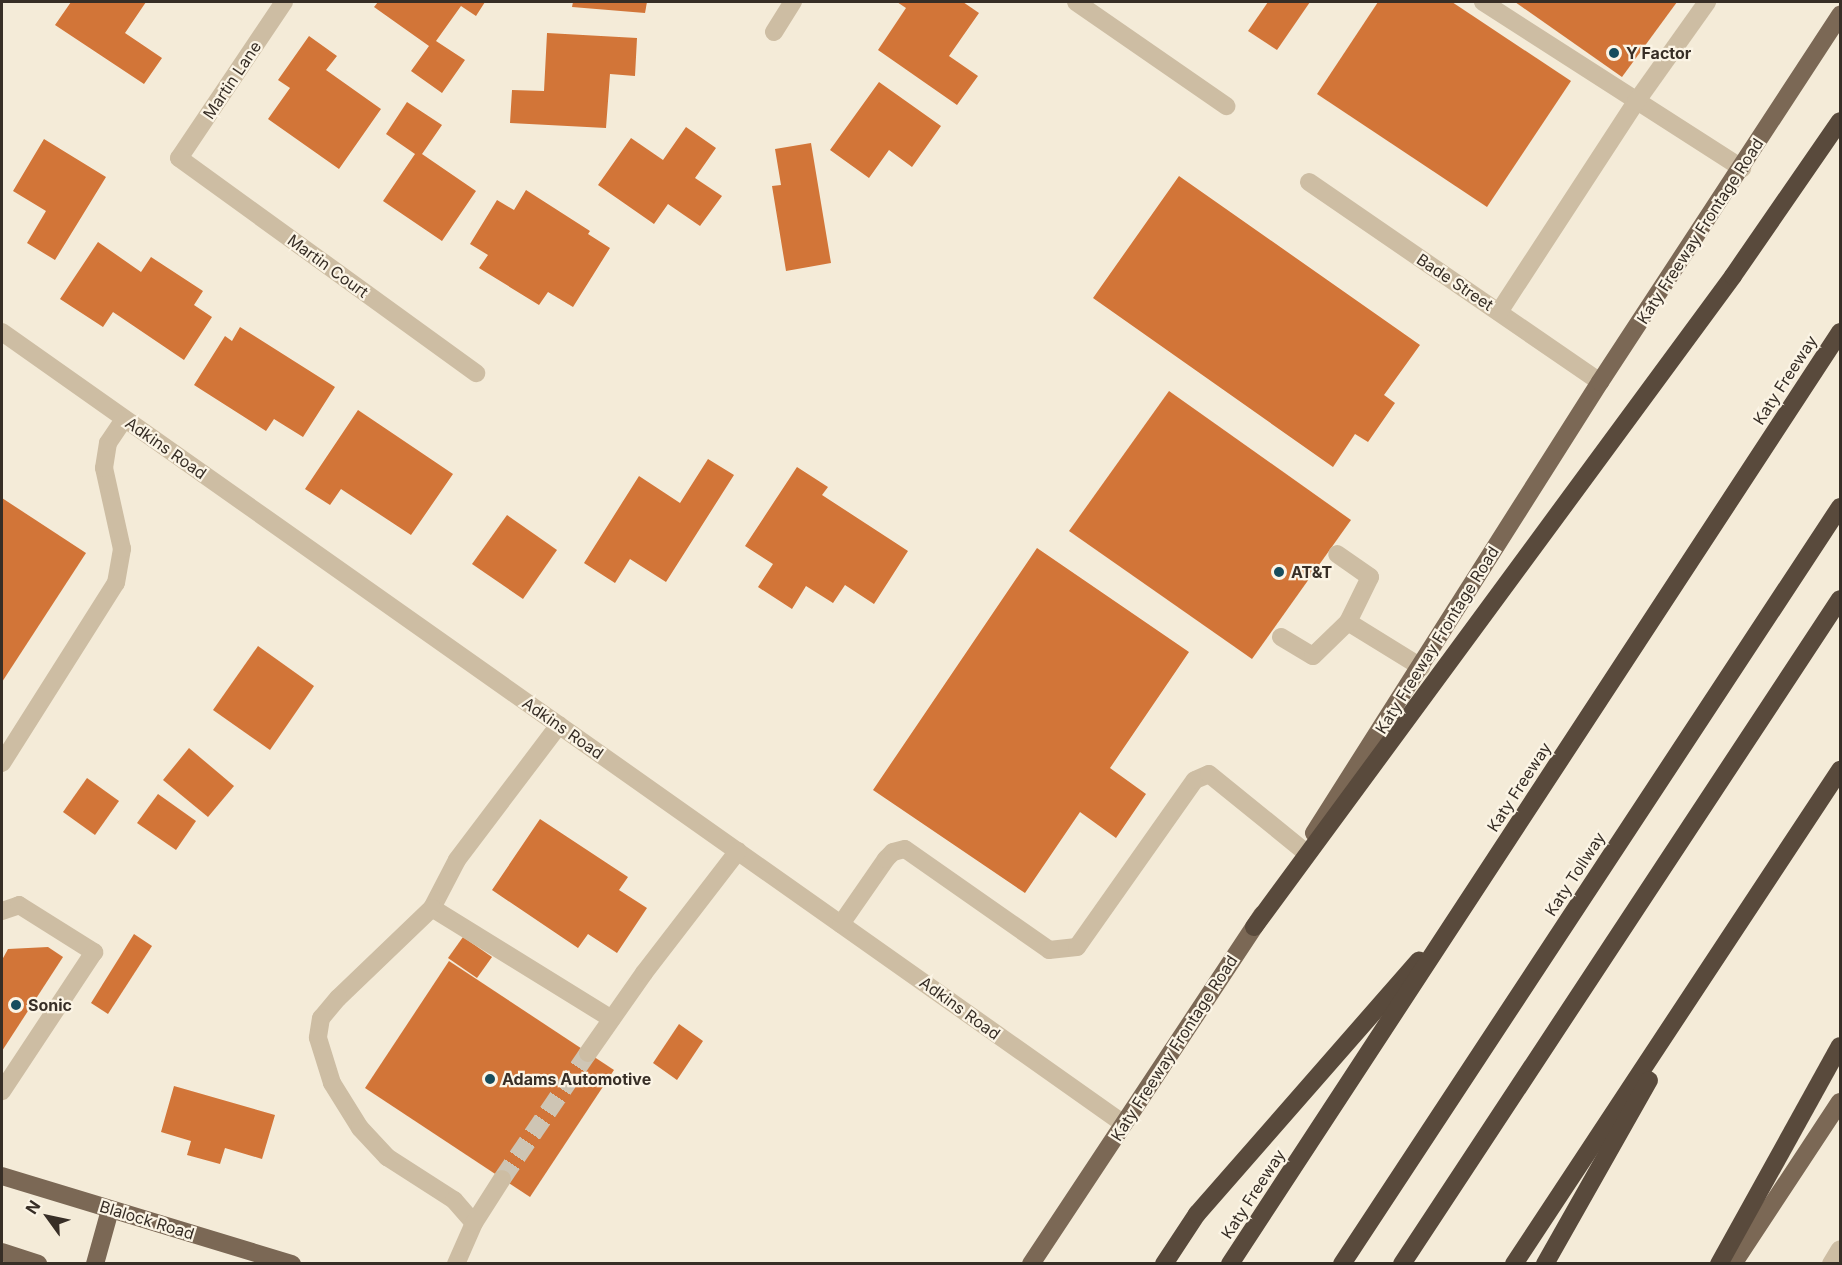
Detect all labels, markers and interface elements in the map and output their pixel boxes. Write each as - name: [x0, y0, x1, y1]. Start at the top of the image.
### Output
- street label: Martin Lane: [199, 37, 265, 123]
- place label: Y Factor: [1626, 43, 1691, 63]
- marker: Y Factor: [1607, 46, 1621, 60]
- street label: Katy Freeway Frontage Road: [1633, 135, 1767, 327]
- street label: Martin Court: [284, 230, 372, 302]
- street label: Bade Street: [1413, 249, 1497, 315]
- street label: Katy Freeway: [1749, 332, 1821, 428]
- street label: Adkins Road: [122, 413, 210, 483]
- street label: Katy Freeway Frontage Road: [1371, 543, 1503, 737]
- place label: AT&T: [1291, 562, 1332, 582]
- marker: AT&T: [1272, 565, 1286, 579]
- street label: Adkins Road: [519, 693, 607, 763]
- street label: Katy Freeway: [1483, 739, 1555, 835]
- street label: Katy Tollway: [1541, 829, 1609, 919]
- street label: Katy Freeway Frontage Road: [1107, 952, 1241, 1144]
- street label: Adkins Road: [916, 972, 1004, 1044]
- place label: Sonic: [28, 995, 72, 1015]
- marker: Sonic: [9, 998, 23, 1012]
- place label: Adams Automotive: [502, 1069, 651, 1089]
- marker: Adams Automotive: [483, 1072, 497, 1086]
- street label: Katy Freeway: [1217, 1146, 1289, 1242]
- north arrow: [18, 1187, 78, 1247]
- text: N: [21, 1197, 45, 1218]
- street label: Blalock Road: [97, 1197, 197, 1243]

